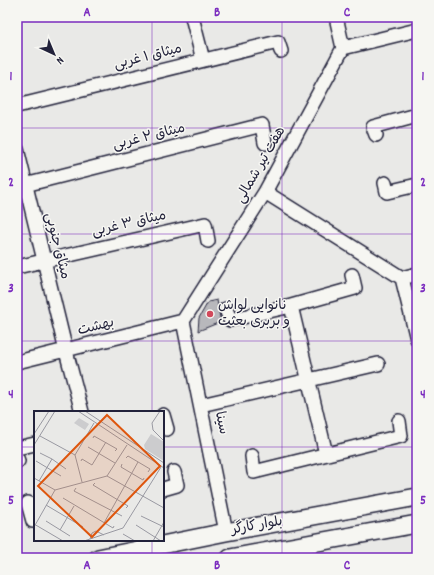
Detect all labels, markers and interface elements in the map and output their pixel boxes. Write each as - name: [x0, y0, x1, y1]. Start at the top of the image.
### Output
- text: A: [83, 4, 91, 23]
- text: B: [214, 4, 220, 23]
- text: C: [344, 4, 351, 23]
- north arrow: [34, 34, 74, 74]
- street label: میثاق ۱ غربی: [112, 39, 184, 75]
- text: N: [52, 52, 67, 68]
- text: 1: [10, 68, 13, 87]
- text: 1: [422, 68, 425, 87]
- street label: میثاق ۲ غربی: [111, 118, 187, 156]
- street label: هفت تیر شمالی: [231, 123, 291, 207]
- text: 2: [8, 174, 14, 193]
- text: 2: [420, 174, 426, 193]
- street label: میثاق ۳ غربی: [90, 206, 168, 242]
- street label: میثاق جنوبی: [39, 211, 75, 281]
- text: 3: [8, 280, 14, 299]
- text: 3: [420, 280, 426, 299]
- place label: نانوایی لواش و بربری بعثت: [218, 296, 290, 332]
- marker: نانوایی لواش و بربری بعثت: [205, 309, 215, 319]
- street label: بهشت: [76, 313, 116, 341]
- text: 4: [8, 386, 14, 405]
- text: 4: [420, 386, 426, 405]
- street label: سینا: [209, 410, 233, 436]
- inset map: [34, 411, 164, 541]
- text: 5: [8, 492, 14, 511]
- text: 5: [420, 492, 426, 511]
- street label: بلوار کارگر: [229, 512, 284, 541]
- text: A: [83, 557, 91, 575]
- text: B: [214, 557, 220, 575]
- text: C: [344, 557, 351, 575]

